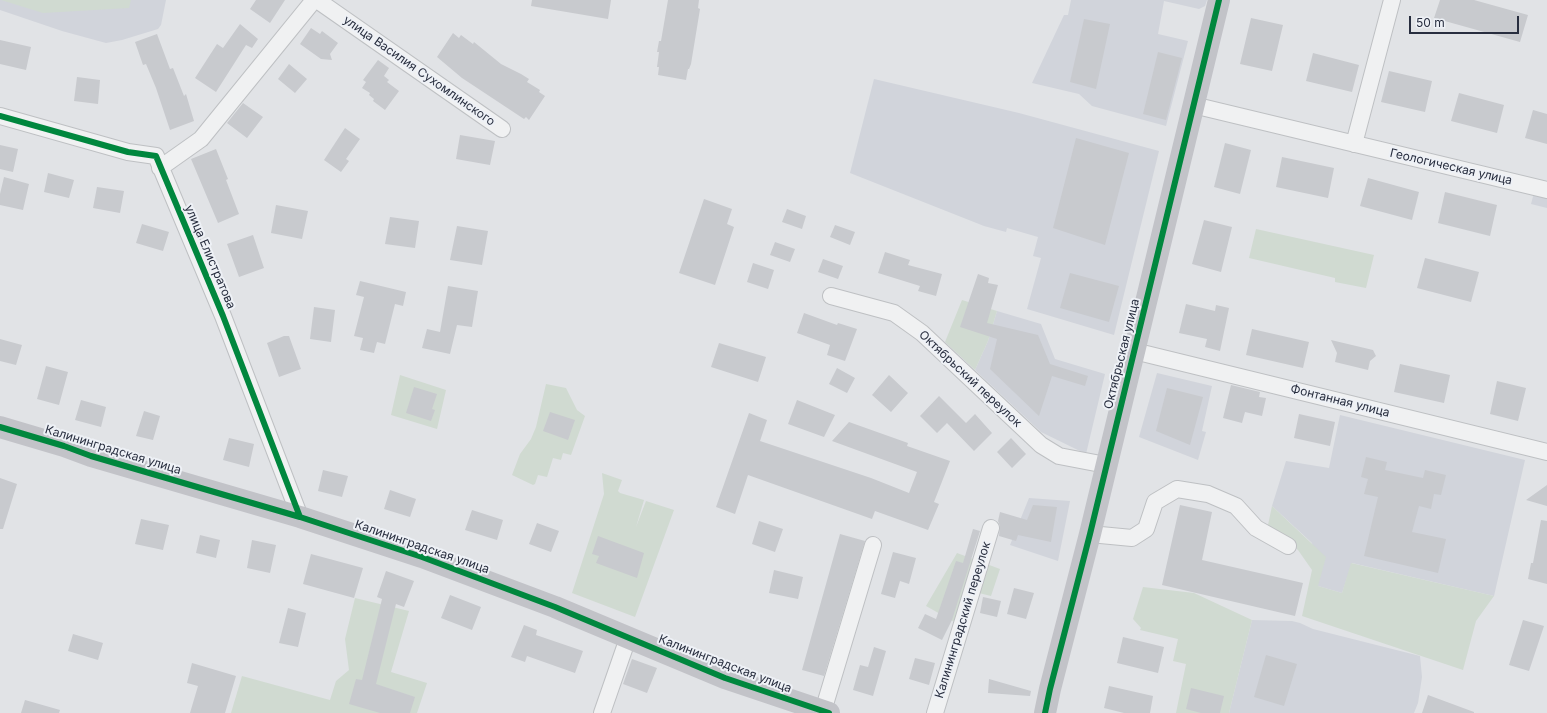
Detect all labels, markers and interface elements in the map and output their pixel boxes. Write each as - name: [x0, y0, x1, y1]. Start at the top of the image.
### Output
- scale bar: [1411, 8, 1521, 34]
- street label: улица Василия Сухомлинского: [340, 13, 498, 129]
- text: 50 m: [1416, 15, 1445, 30]
- street label: Геологическая улица: [1389, 146, 1513, 188]
- street label: улица Елистратова: [182, 203, 238, 311]
- street label: Октябрьская улица: [1101, 297, 1143, 411]
- street label: Октябрьский переулок: [916, 328, 1024, 430]
- street label: Фонтанная улица: [1289, 382, 1391, 420]
- street label: Калининградская улица: [43, 422, 183, 478]
- street label: Калининградская улица: [353, 517, 491, 577]
- street label: Калининградский переулок: [932, 540, 994, 700]
- street label: Калининградская улица: [656, 632, 794, 696]

